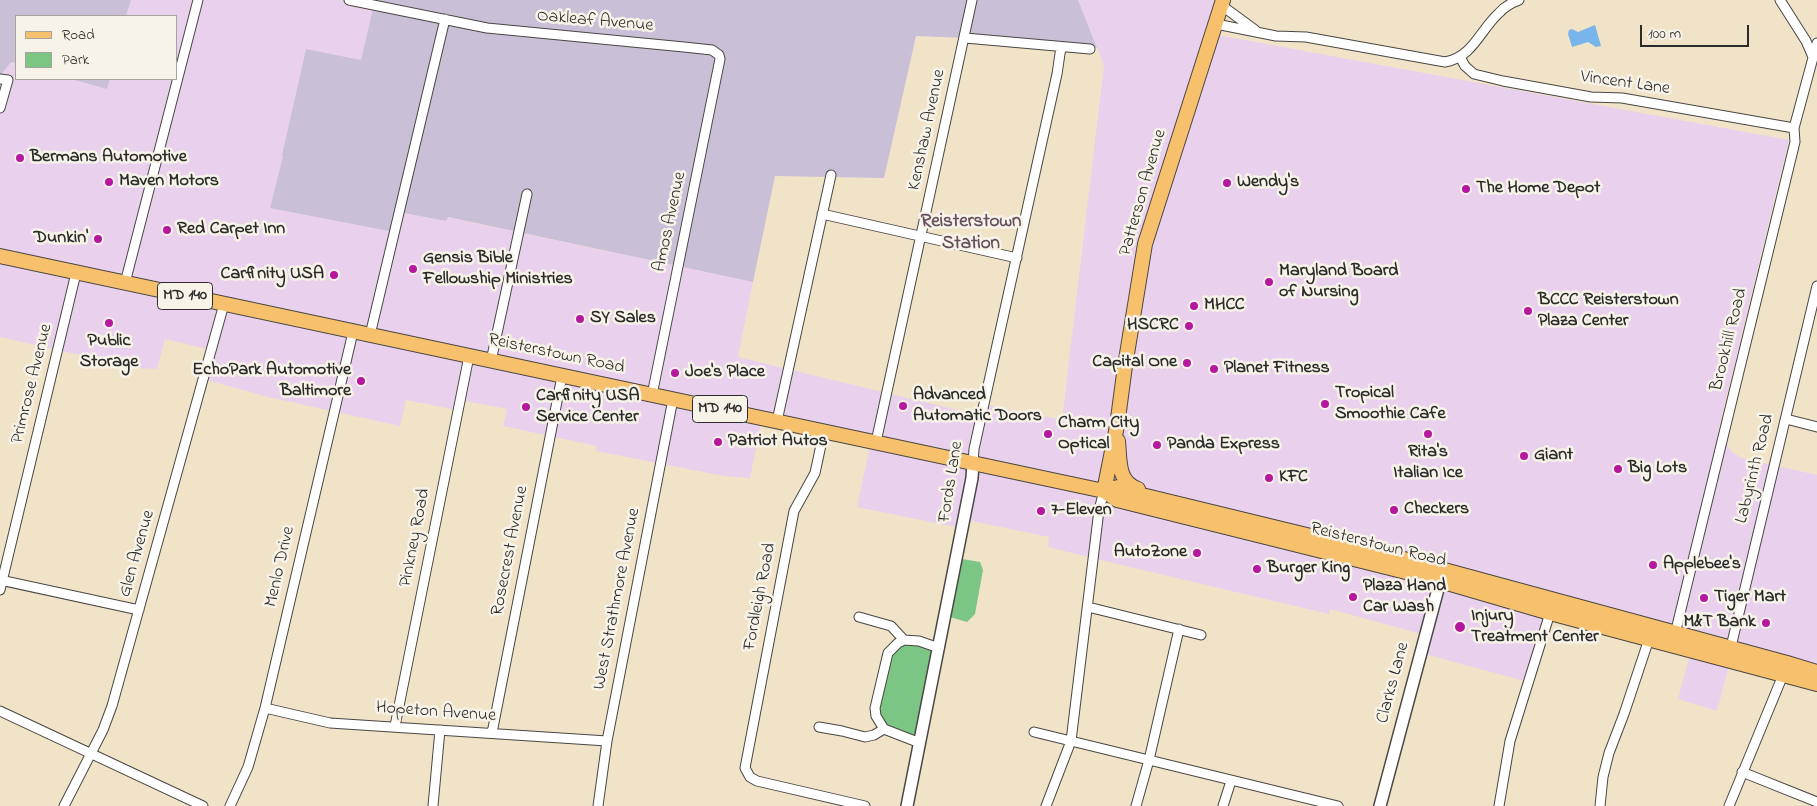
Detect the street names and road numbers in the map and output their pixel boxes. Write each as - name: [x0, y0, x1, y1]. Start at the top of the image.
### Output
- street label: Oakleaf Avenue: [536, 6, 654, 38]
- street label: Kenshaw Avenue: [905, 67, 951, 193]
- street label: Vincent Lane: [1579, 67, 1671, 101]
- street label: Patterson Avenue: [1116, 127, 1172, 259]
- street label: Amos Avenue: [650, 170, 692, 274]
- road number: MD 140: [158, 282, 212, 310]
- street label: Brookhill Road: [1707, 286, 1753, 394]
- street label: Primrose Avenue: [8, 322, 58, 446]
- street label: Reisterstown Road: [486, 330, 626, 380]
- road number: MD 140: [692, 396, 748, 422]
- street label: Labyrinth Road: [1732, 412, 1780, 526]
- street label: Fords Lane: [935, 440, 969, 524]
- street label: Rosecrest Avenue: [488, 484, 534, 618]
- street label: Pinkney Road: [396, 487, 436, 589]
- street label: West Strathmore Avenue: [590, 506, 646, 692]
- street label: Glen Avenue: [115, 508, 161, 600]
- street label: Reisterstown Road: [1308, 519, 1448, 573]
- street label: Menlo Drive: [261, 524, 301, 610]
- street label: Fordleigh Road: [740, 541, 782, 653]
- street label: Clarks Lane: [1373, 640, 1415, 726]
- street label: Hopeton Avenue: [375, 698, 497, 728]

